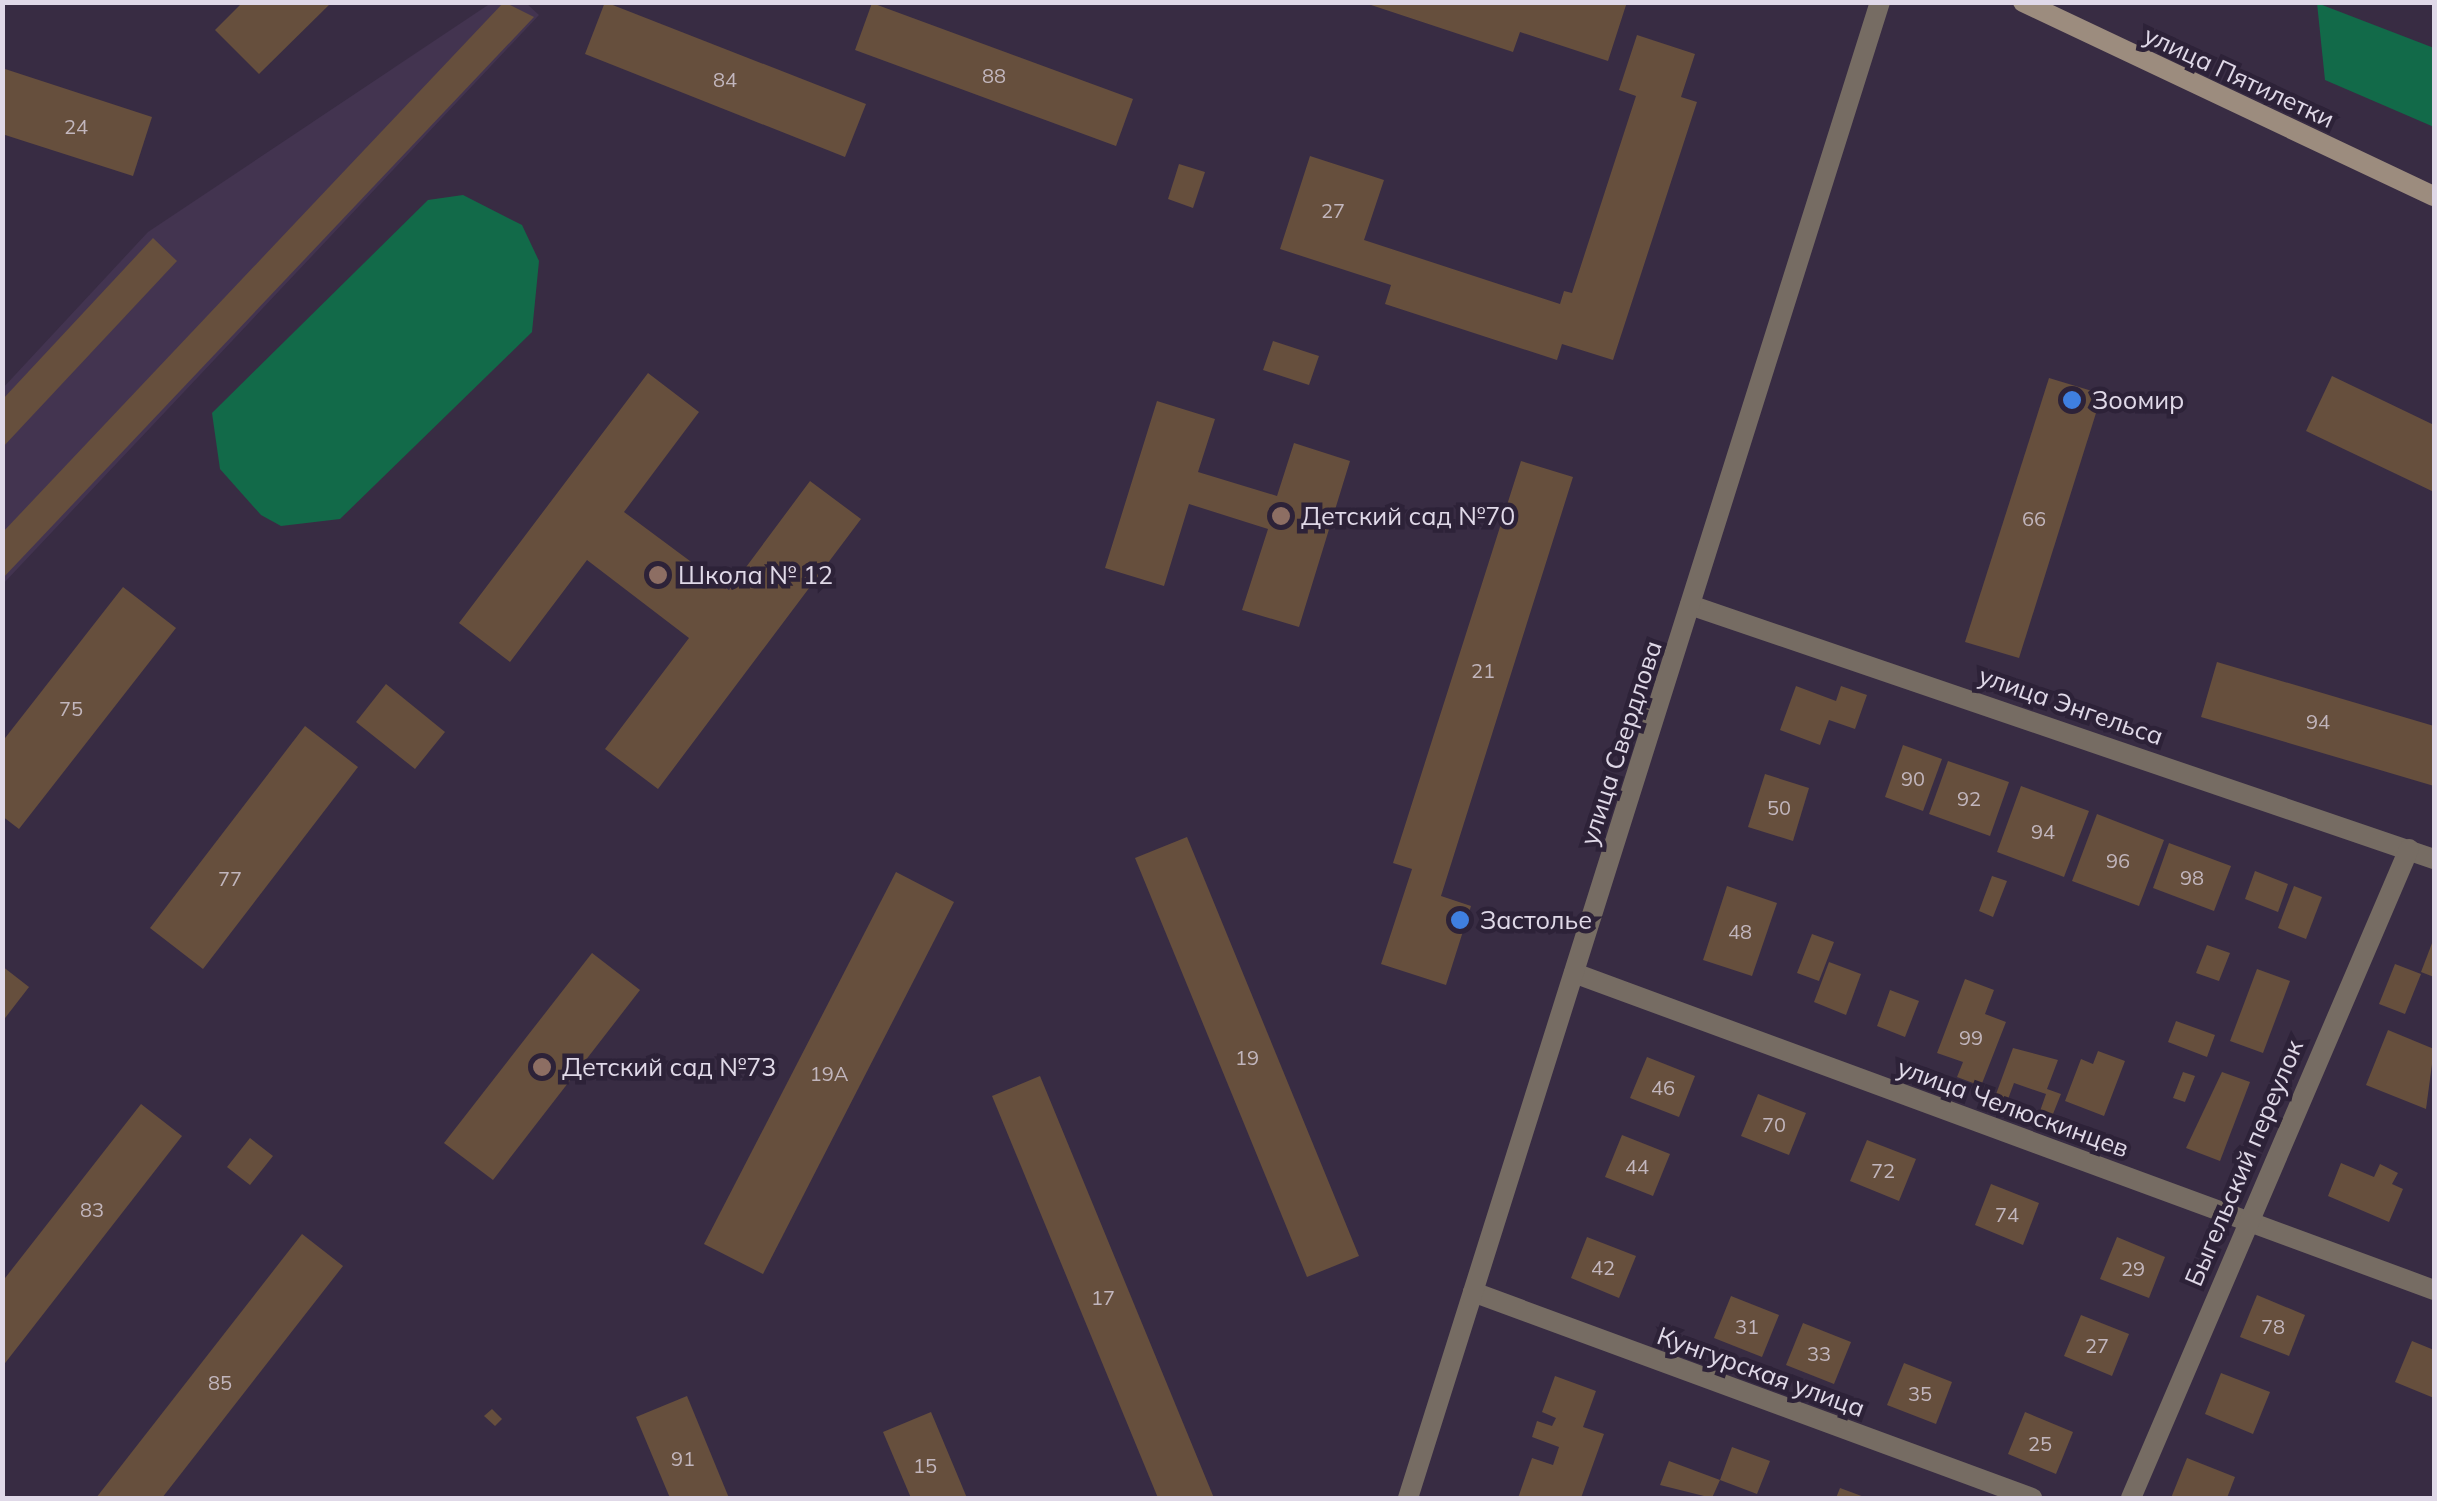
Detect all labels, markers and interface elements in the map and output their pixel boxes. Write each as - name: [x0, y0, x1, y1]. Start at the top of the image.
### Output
- street label: улица Пятилетки: [2139, 20, 2339, 134]
- house number: 88: [982, 63, 1006, 87]
- house number: 84: [713, 67, 737, 91]
- house number: 24: [64, 114, 88, 138]
- house number: 27: [1321, 198, 1345, 222]
- place label: Зоомир: [2092, 385, 2184, 415]
- marker: Зоомир: [2061, 389, 2083, 411]
- place label: Детский сад №70: [1301, 501, 1515, 531]
- marker: Детский сад №70: [1270, 505, 1292, 527]
- house number: 66: [2022, 506, 2046, 530]
- place label: Школа № 12: [678, 560, 833, 590]
- marker: Школа № 12: [647, 564, 669, 586]
- street label: улица Свердлова: [1574, 637, 1668, 849]
- house number: 21: [1471, 658, 1495, 682]
- street label: улица Энгельса: [1975, 660, 2167, 752]
- house number: 75: [59, 696, 83, 720]
- house number: 94: [2306, 709, 2330, 733]
- house number: 90: [1901, 766, 1925, 790]
- house number: 92: [1957, 786, 1981, 810]
- house number: 50: [1767, 795, 1791, 819]
- house number: 94: [2031, 819, 2055, 843]
- house number: 96: [2106, 848, 2130, 872]
- house number: 98: [2180, 865, 2204, 889]
- house number: 77: [218, 866, 242, 890]
- place label: Застолье: [1480, 905, 1592, 935]
- marker: Застолье: [1449, 909, 1471, 931]
- house number: 48: [1728, 919, 1752, 943]
- house number: 99: [1959, 1025, 1983, 1049]
- street label: Быгельский переулок: [2179, 1035, 2309, 1291]
- house number: 19: [1235, 1045, 1259, 1069]
- place label: Детский сад №73: [562, 1052, 776, 1082]
- street label: улица Челюскинцев: [1893, 1052, 2133, 1164]
- marker: Детский сад №73: [531, 1056, 553, 1078]
- house number: 19А: [810, 1061, 848, 1085]
- house number: 46: [1651, 1075, 1675, 1099]
- house number: 70: [1762, 1112, 1786, 1136]
- house number: 44: [1625, 1154, 1649, 1178]
- house number: 72: [1871, 1158, 1895, 1182]
- house number: 83: [80, 1197, 104, 1221]
- house number: 74: [1995, 1202, 2019, 1226]
- house number: 42: [1591, 1255, 1615, 1279]
- house number: 29: [2121, 1256, 2145, 1280]
- house number: 17: [1091, 1285, 1115, 1309]
- house number: 31: [1735, 1314, 1759, 1338]
- house number: 78: [2261, 1314, 2285, 1338]
- street label: Кунгурская улица: [1653, 1321, 1869, 1423]
- house number: 27: [2085, 1333, 2109, 1357]
- house number: 33: [1807, 1341, 1831, 1365]
- house number: 85: [208, 1370, 232, 1394]
- house number: 35: [1908, 1381, 1932, 1405]
- house number: 25: [2028, 1431, 2052, 1455]
- house number: 91: [671, 1446, 695, 1470]
- house number: 15: [913, 1453, 937, 1477]

